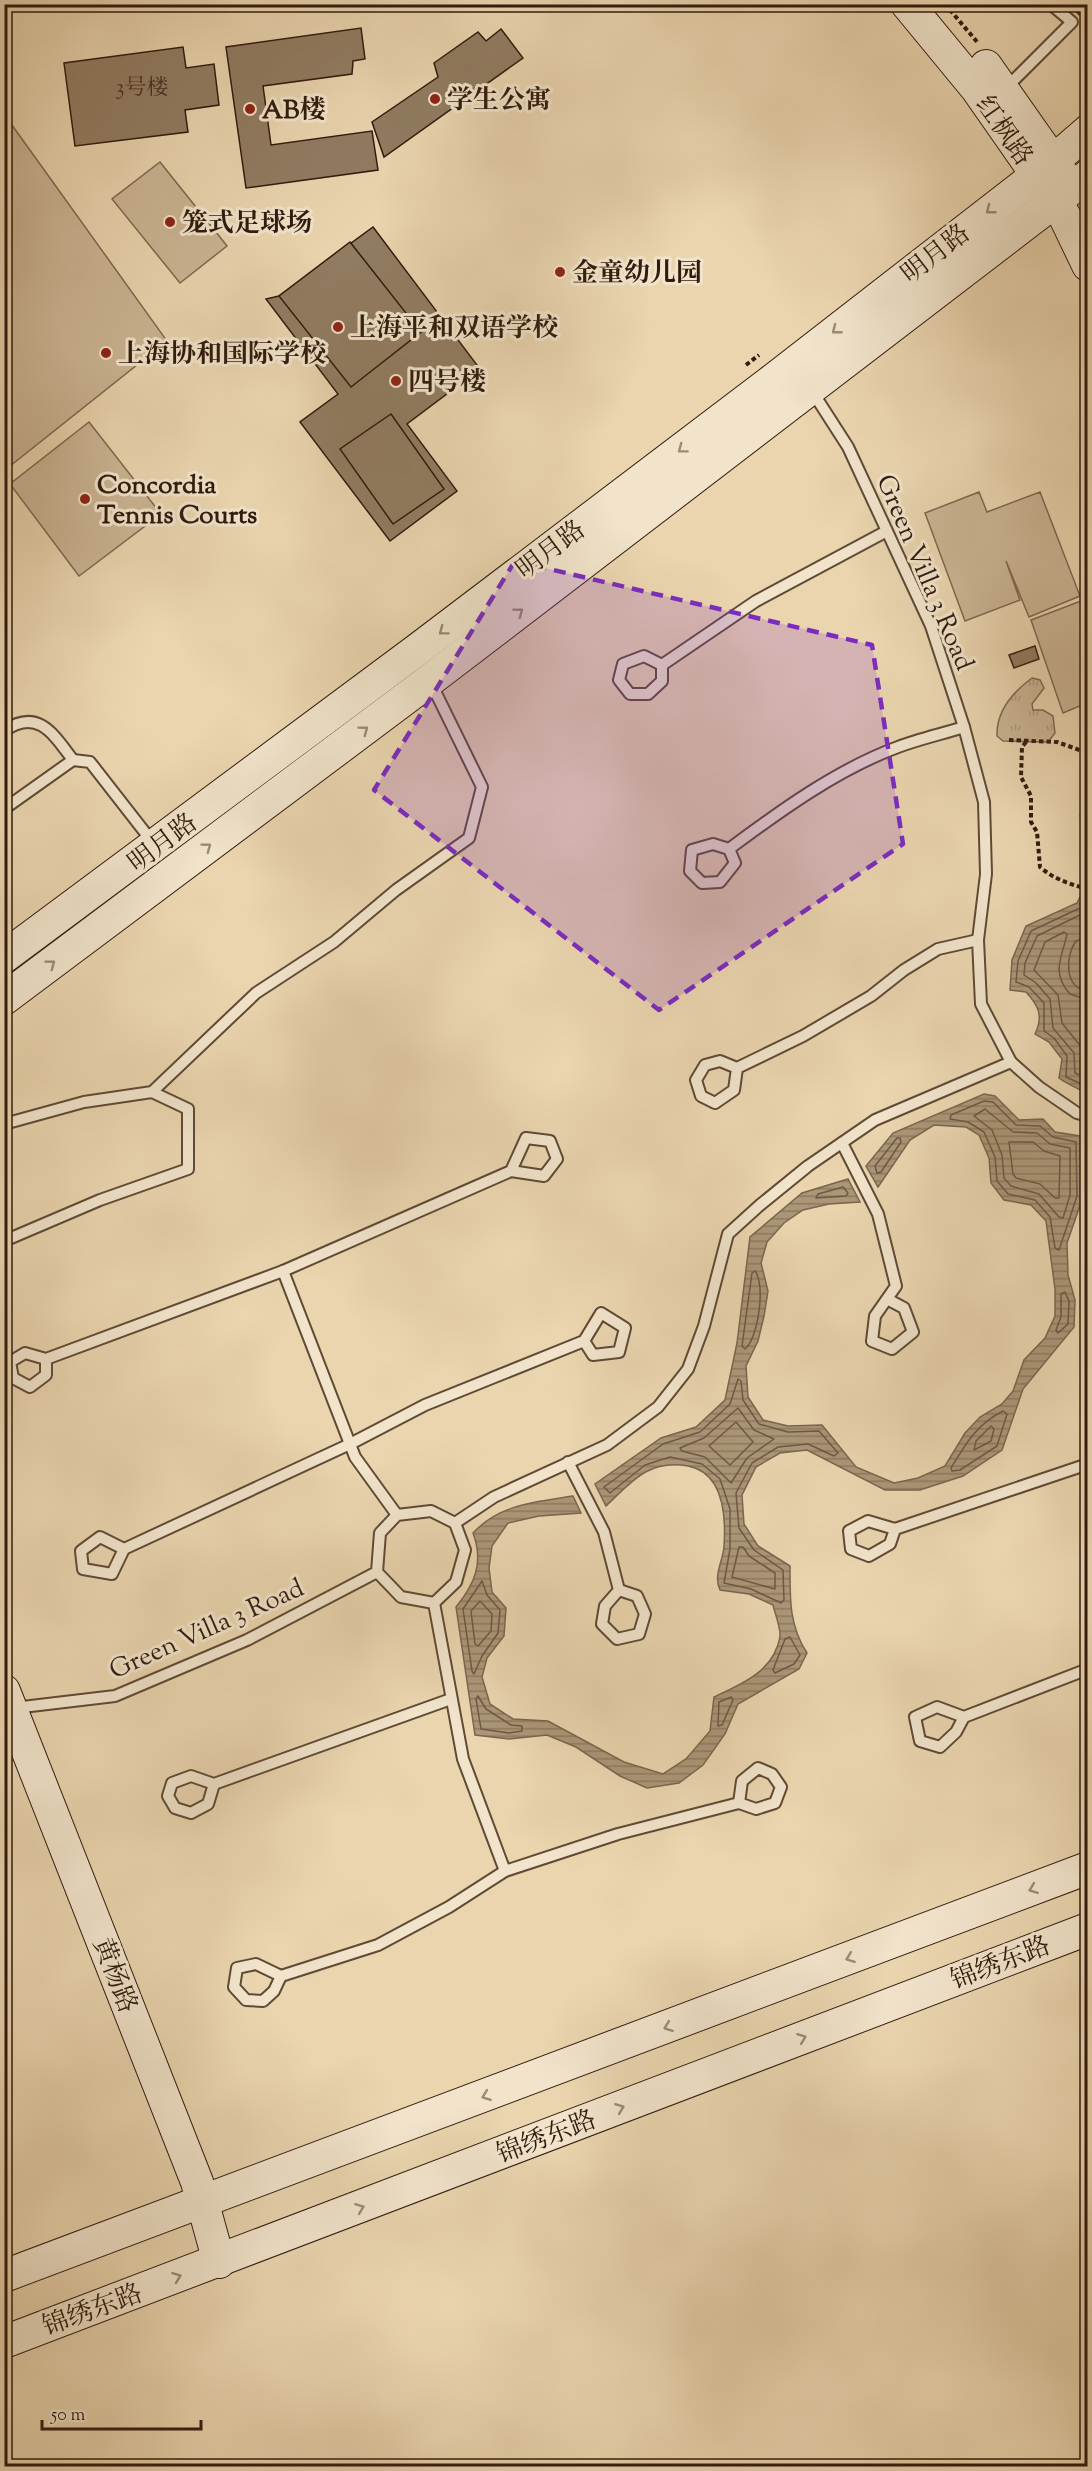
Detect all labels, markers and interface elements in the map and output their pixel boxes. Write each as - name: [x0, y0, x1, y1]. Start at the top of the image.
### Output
- house number: 3号楼: [116, 73, 168, 105]
- place label: 学生公寓: [447, 83, 551, 120]
- street label: 红枫路: [965, 89, 1040, 174]
- marker: 学生公寓: [428, 92, 442, 106]
- place label: AB楼: [262, 93, 326, 130]
- marker: AB楼: [243, 102, 257, 116]
- one-way arrow: [986, 203, 997, 214]
- place label: 笼式足球场: [182, 206, 312, 243]
- marker: 笼式足球场: [163, 215, 177, 229]
- street label: 明月路: [894, 216, 979, 294]
- place label: 金童幼儿园: [572, 256, 702, 293]
- marker: 金童幼儿园: [553, 265, 567, 279]
- place label: 上海平和双语学校: [350, 311, 558, 348]
- marker: 上海平和双语学校: [331, 320, 345, 334]
- one-way arrow: [832, 323, 843, 334]
- place label: 上海协和国际学校: [118, 337, 326, 374]
- marker: 上海协和国际学校: [99, 346, 113, 360]
- place label: 四号楼: [408, 365, 486, 402]
- marker: 四号楼: [389, 374, 403, 388]
- one-way arrow: [678, 441, 689, 452]
- place label: Concordia Tennis Courts: [97, 468, 257, 535]
- street label: Green Villa 3 Road: [866, 469, 982, 677]
- marker: Concordia Tennis Courts: [78, 492, 92, 506]
- street label: 明月路: [509, 513, 594, 589]
- one-way arrow: [512, 608, 523, 619]
- one-way arrow: [439, 623, 450, 634]
- one-way arrow: [357, 726, 368, 737]
- street label: 明月路: [121, 806, 206, 882]
- one-way arrow: [201, 843, 212, 854]
- one-way arrow: [45, 960, 56, 971]
- street label: Green Villa 3 Road: [104, 1571, 311, 1690]
- one-way arrow: [1028, 1882, 1039, 1894]
- street label: 锦绣东路: [946, 1928, 1056, 2000]
- street label: 黄杨路: [82, 1933, 145, 2019]
- one-way arrow: [846, 1951, 857, 1963]
- one-way arrow: [663, 2020, 674, 2032]
- one-way arrow: [796, 2033, 807, 2045]
- one-way arrow: [481, 2089, 492, 2101]
- street label: 锦绣东路: [492, 2102, 602, 2174]
- one-way arrow: [614, 2103, 625, 2115]
- one-way arrow: [353, 2203, 364, 2215]
- one-way arrow: [172, 2272, 182, 2285]
- street label: 锦绣东路: [38, 2276, 148, 2347]
- scale bar: [42, 2393, 201, 2431]
- text: 50 m: [50, 2403, 86, 2429]

